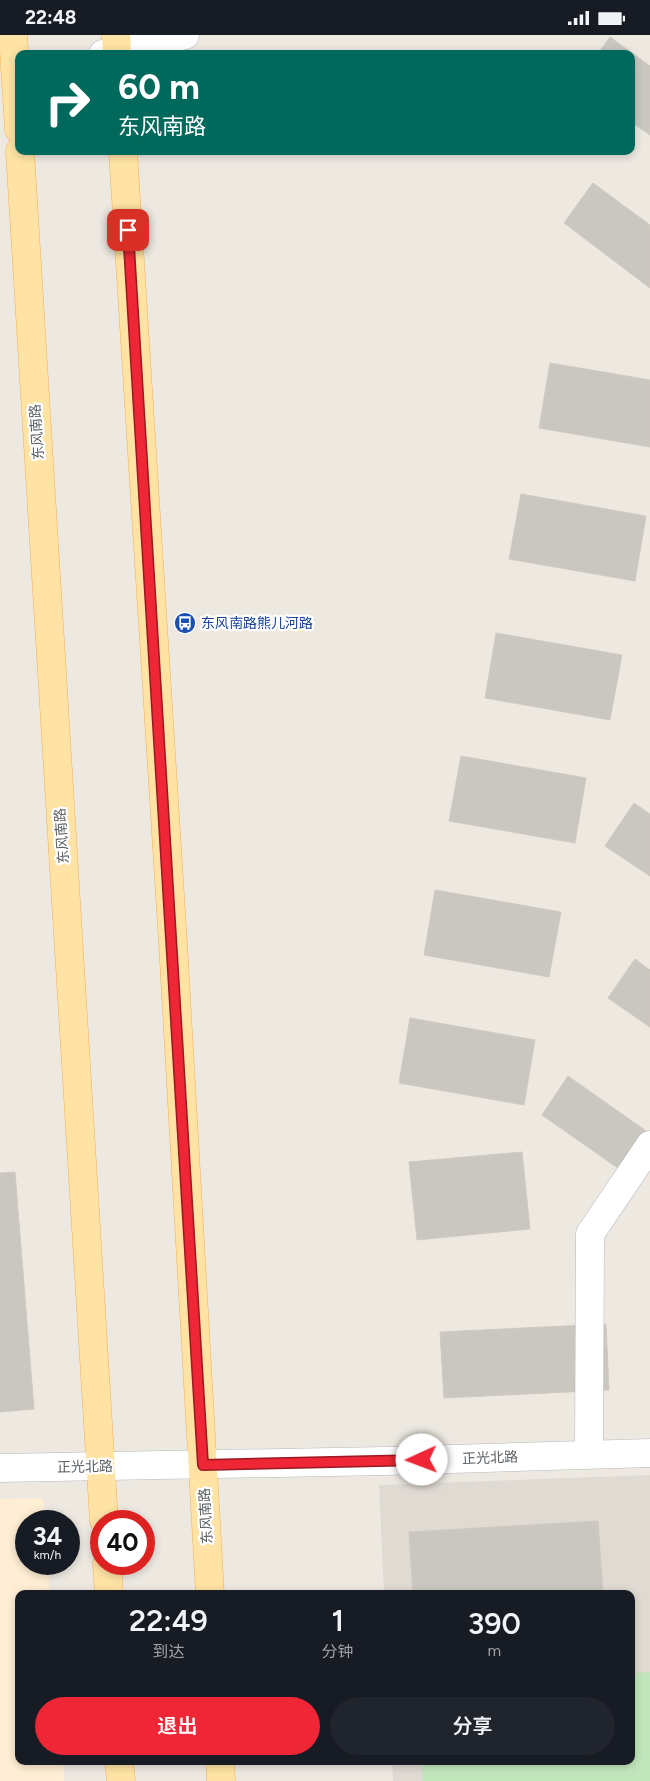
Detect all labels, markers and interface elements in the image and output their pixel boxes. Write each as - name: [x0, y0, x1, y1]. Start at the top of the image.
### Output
- text: 22:48: [25, 6, 76, 29]
- text: 60 m: [118, 66, 200, 108]
- icon: right: [35, 70, 100, 135]
- text: 东风南路: [118, 113, 206, 140]
- pin: [107, 209, 149, 251]
- icon: arrive: [114, 216, 142, 244]
- street label: 东风南路: [27, 403, 47, 461]
- bus stop icon: 东风南路熊儿河路: [173, 611, 197, 635]
- place label: 东风南路熊儿河路: [201, 615, 313, 632]
- street label: 东风南路: [52, 807, 72, 865]
- position arrow: [395, 1433, 447, 1485]
- street label: 正光北路: [462, 1449, 518, 1467]
- street label: 正光北路: [57, 1458, 113, 1476]
- street label: 东风南路: [196, 1488, 216, 1544]
- speed limit sign: 40: [90, 1510, 155, 1575]
- text: 34: [33, 1521, 62, 1551]
- text: km/h: [34, 1548, 61, 1562]
- text: 22:49: [129, 1602, 208, 1639]
- text: 1: [332, 1602, 344, 1639]
- text: 390: [468, 1605, 521, 1642]
- text: m: [488, 1641, 501, 1660]
- text: 到达: [152, 1642, 184, 1661]
- text: 分钟: [322, 1642, 354, 1661]
- button: 退出: [35, 1697, 320, 1755]
- button: 分享: [330, 1697, 615, 1755]

